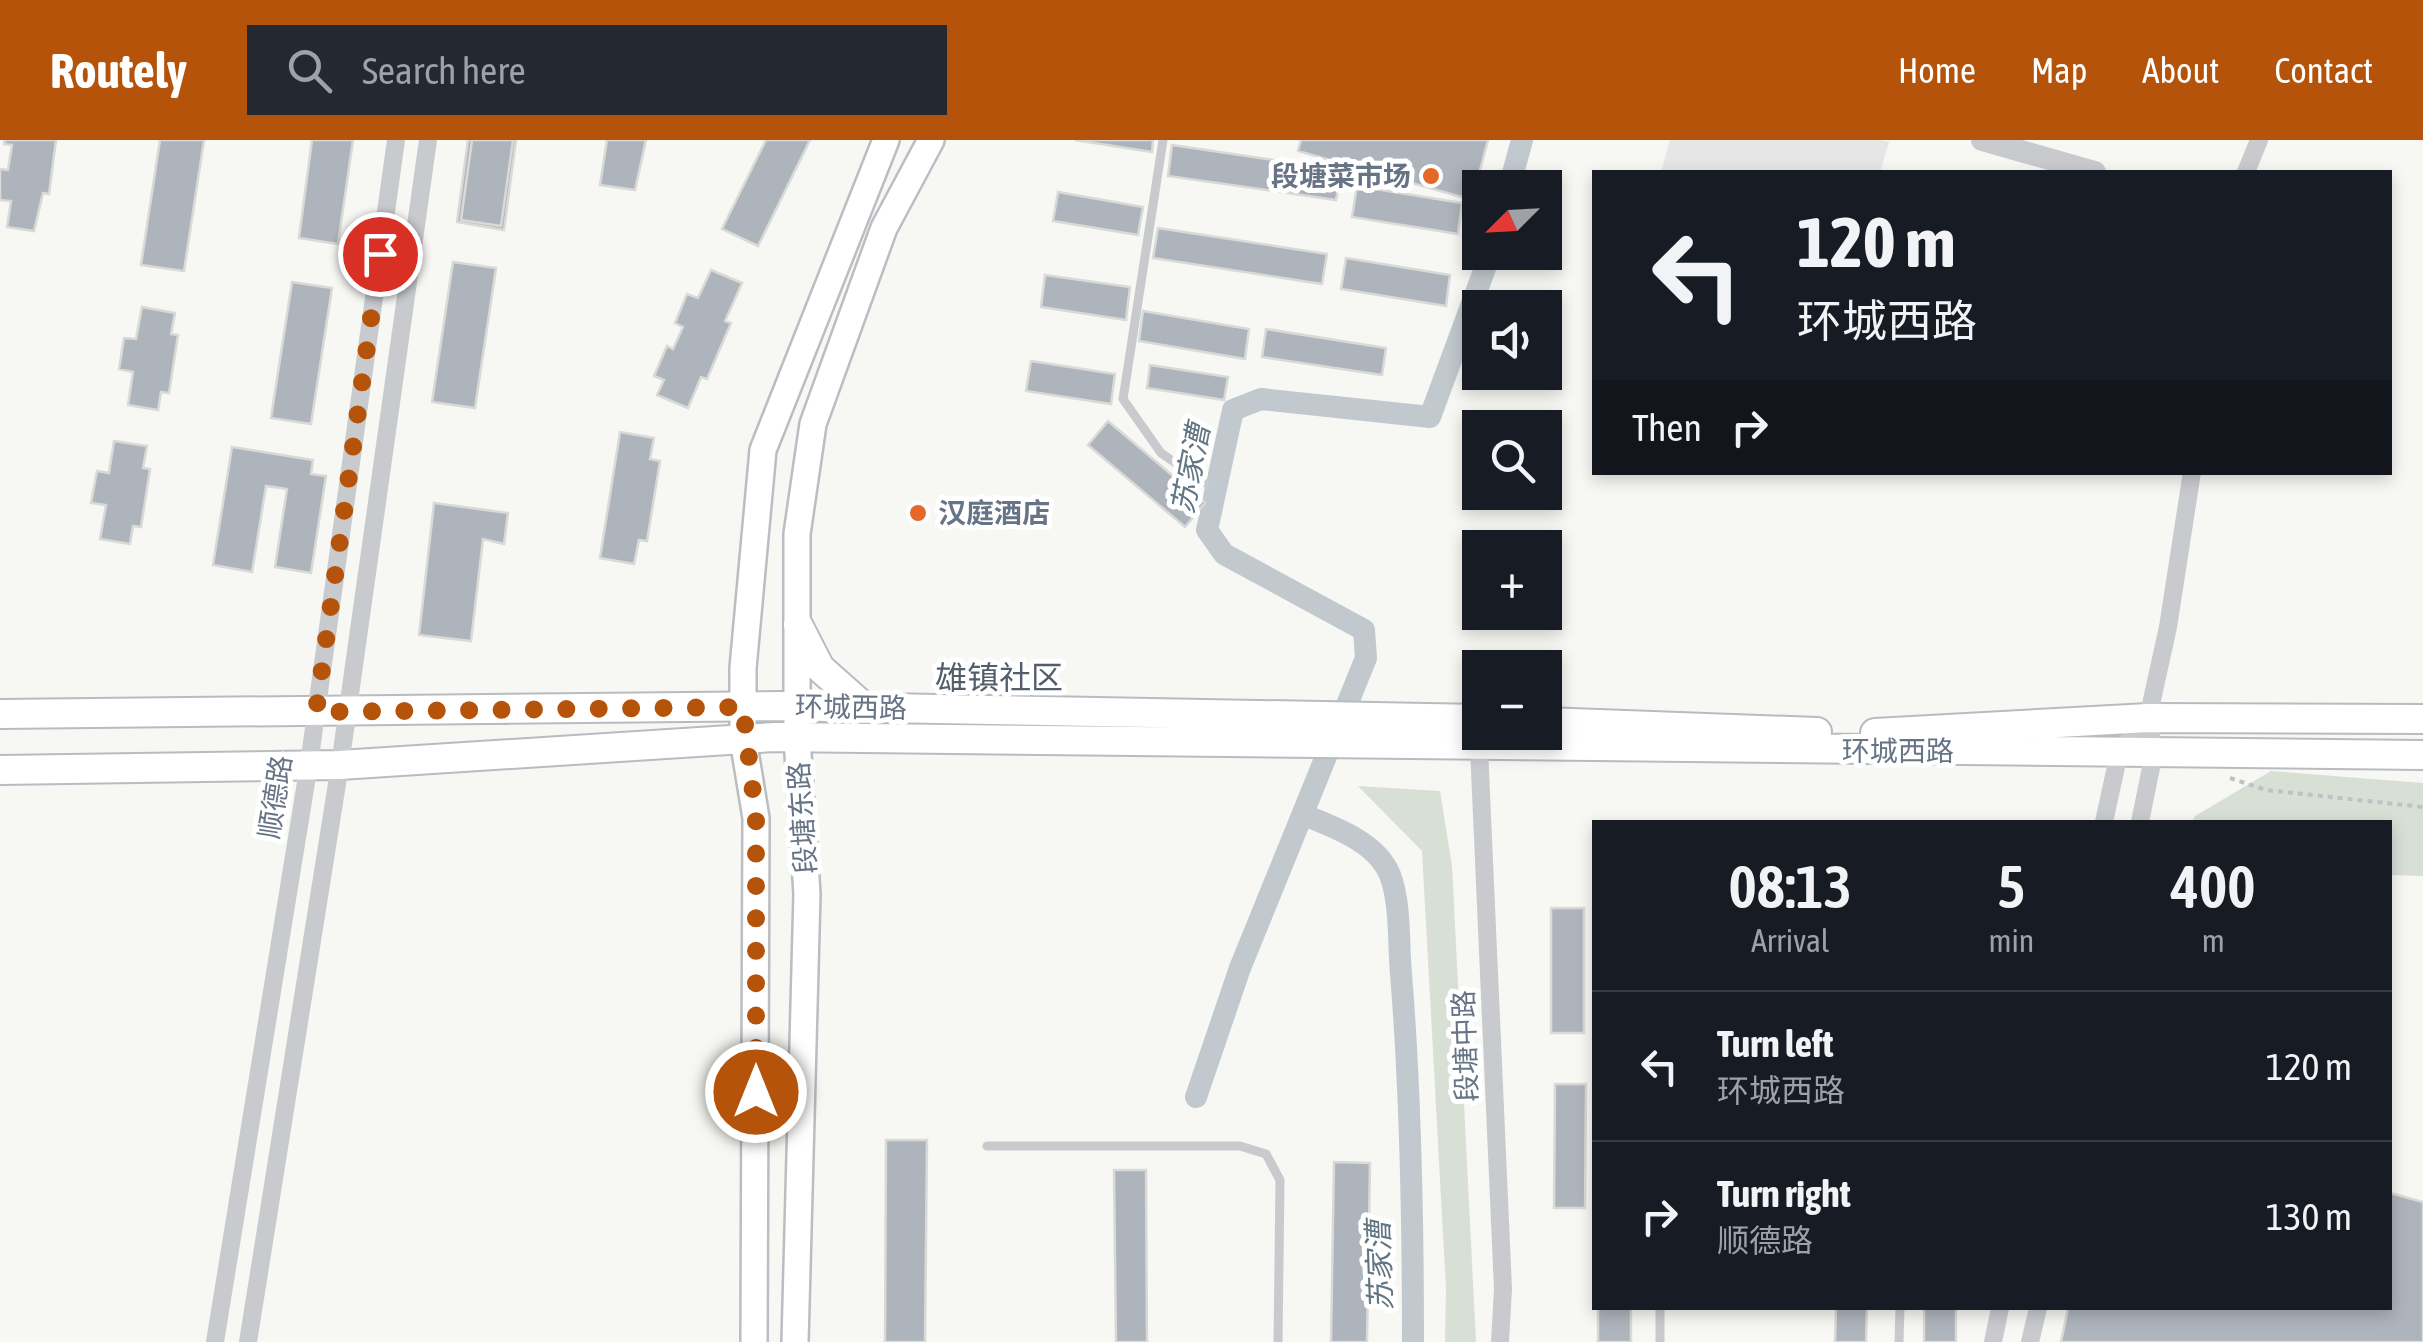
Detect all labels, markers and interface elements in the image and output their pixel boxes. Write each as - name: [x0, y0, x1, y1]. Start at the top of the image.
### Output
- search box: [247, 25, 947, 115]
- text: Routely: [50, 43, 187, 98]
- icon: search: [282, 43, 337, 98]
- text: Search here: [362, 49, 526, 92]
- text: Home: [1898, 50, 1976, 90]
- text: Map: [2031, 50, 2087, 90]
- text: About: [2142, 50, 2219, 90]
- text: Contact: [2274, 50, 2373, 90]
- place label: 段塘菜市场: [1271, 160, 1411, 192]
- marker: 段塘菜市场: [1420, 165, 1442, 187]
- north arrow: [1462, 170, 1562, 270]
- map controls: [1462, 170, 1562, 750]
- text: 120 m: [1797, 202, 1956, 282]
- icon: left: [1632, 210, 1762, 340]
- pin: [338, 212, 423, 297]
- icon: arrive: [353, 227, 408, 282]
- button: sound: [1462, 290, 1562, 390]
- text: 环城西路: [1797, 295, 1977, 347]
- icon: right: [1722, 400, 1777, 455]
- text: Then: [1632, 406, 1702, 449]
- button: search: [1462, 410, 1562, 510]
- water label: 苏家漕: [1165, 416, 1216, 516]
- place label: 汉庭酒店: [938, 497, 1050, 529]
- marker: 汉庭酒店: [907, 502, 929, 524]
- button: +: [1462, 530, 1562, 630]
- button: −: [1462, 650, 1562, 750]
- district label: 雄镇社区: [935, 659, 1063, 696]
- street label: 环城西路: [795, 690, 907, 724]
- street label: 环城西路: [1842, 735, 1954, 767]
- street label: 顺德路: [253, 753, 297, 841]
- street label: 段塘东路: [782, 761, 822, 875]
- text: 08:13: [1728, 852, 1852, 921]
- text: 5: [1997, 852, 2026, 921]
- text: 400: [2171, 852, 2255, 921]
- text: Arrival: [1751, 922, 1829, 959]
- text: min: [1988, 922, 2034, 959]
- text: m: [2202, 922, 2225, 959]
- street label: 段塘中路: [1447, 989, 1483, 1103]
- text: Turn left: [1717, 1022, 1833, 1065]
- icon: left: [1632, 1039, 1687, 1094]
- position arrow: [704, 1040, 808, 1144]
- text: 120 m: [2266, 1045, 2352, 1088]
- text: 环城西路: [1717, 1072, 1845, 1109]
- text: Turn right: [1717, 1172, 1851, 1215]
- icon: right: [1632, 1189, 1687, 1244]
- text: 130 m: [2266, 1195, 2352, 1238]
- water label: 苏家漕: [1360, 1215, 1398, 1312]
- text: 顺德路: [1717, 1222, 1813, 1259]

